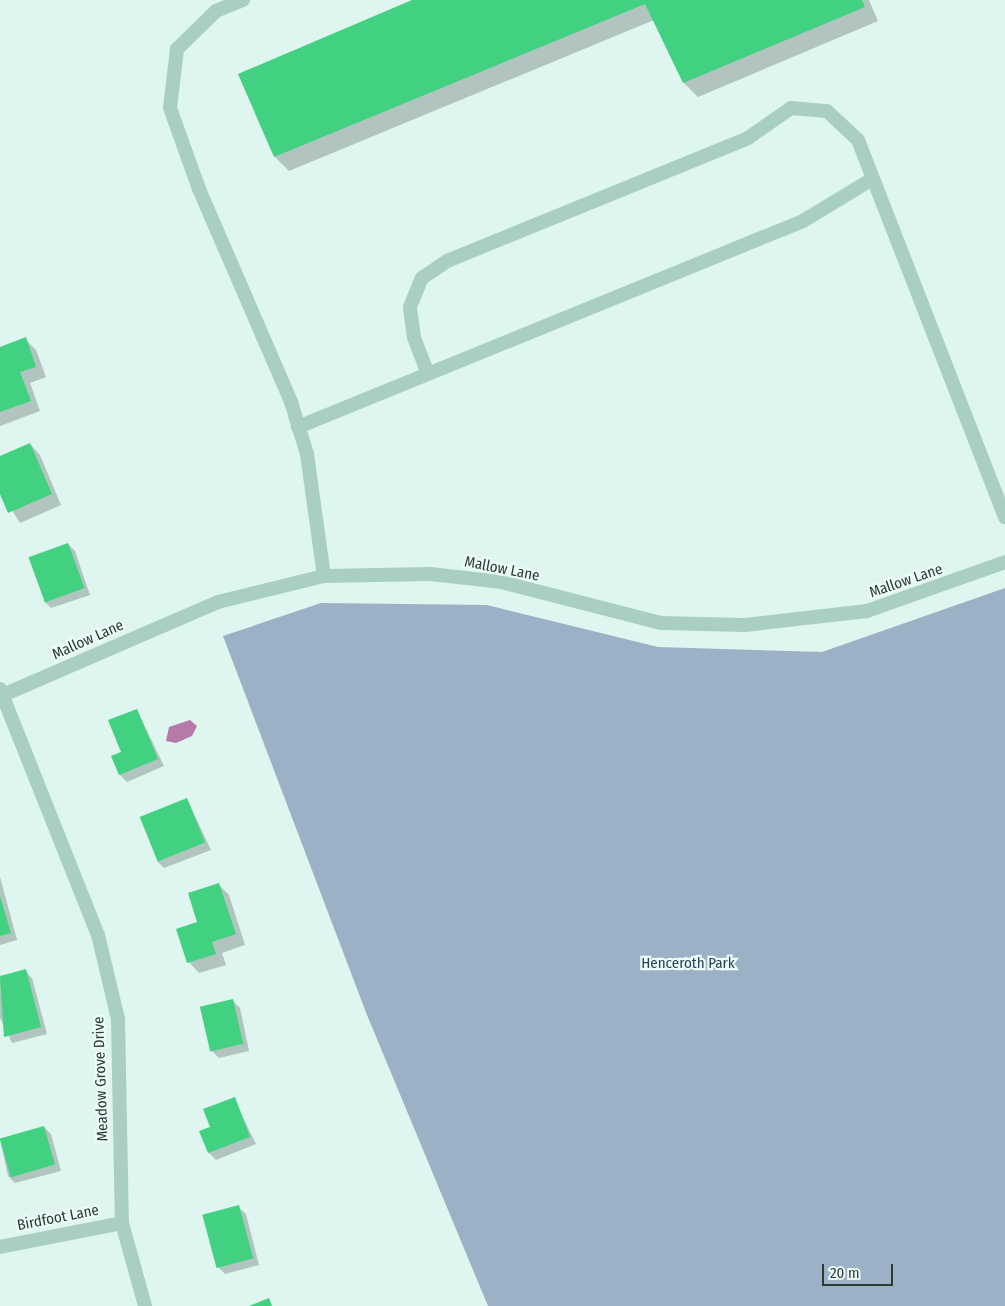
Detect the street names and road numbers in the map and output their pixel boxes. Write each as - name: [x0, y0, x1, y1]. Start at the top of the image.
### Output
- street label: Mallow Lane: [463, 553, 541, 585]
- street label: Mallow Lane: [867, 560, 945, 602]
- street label: Mallow Lane: [50, 616, 126, 664]
- street label: Meadow Grove Drive: [90, 1016, 112, 1142]
- street label: Birdfoot Lane: [16, 1201, 100, 1235]

